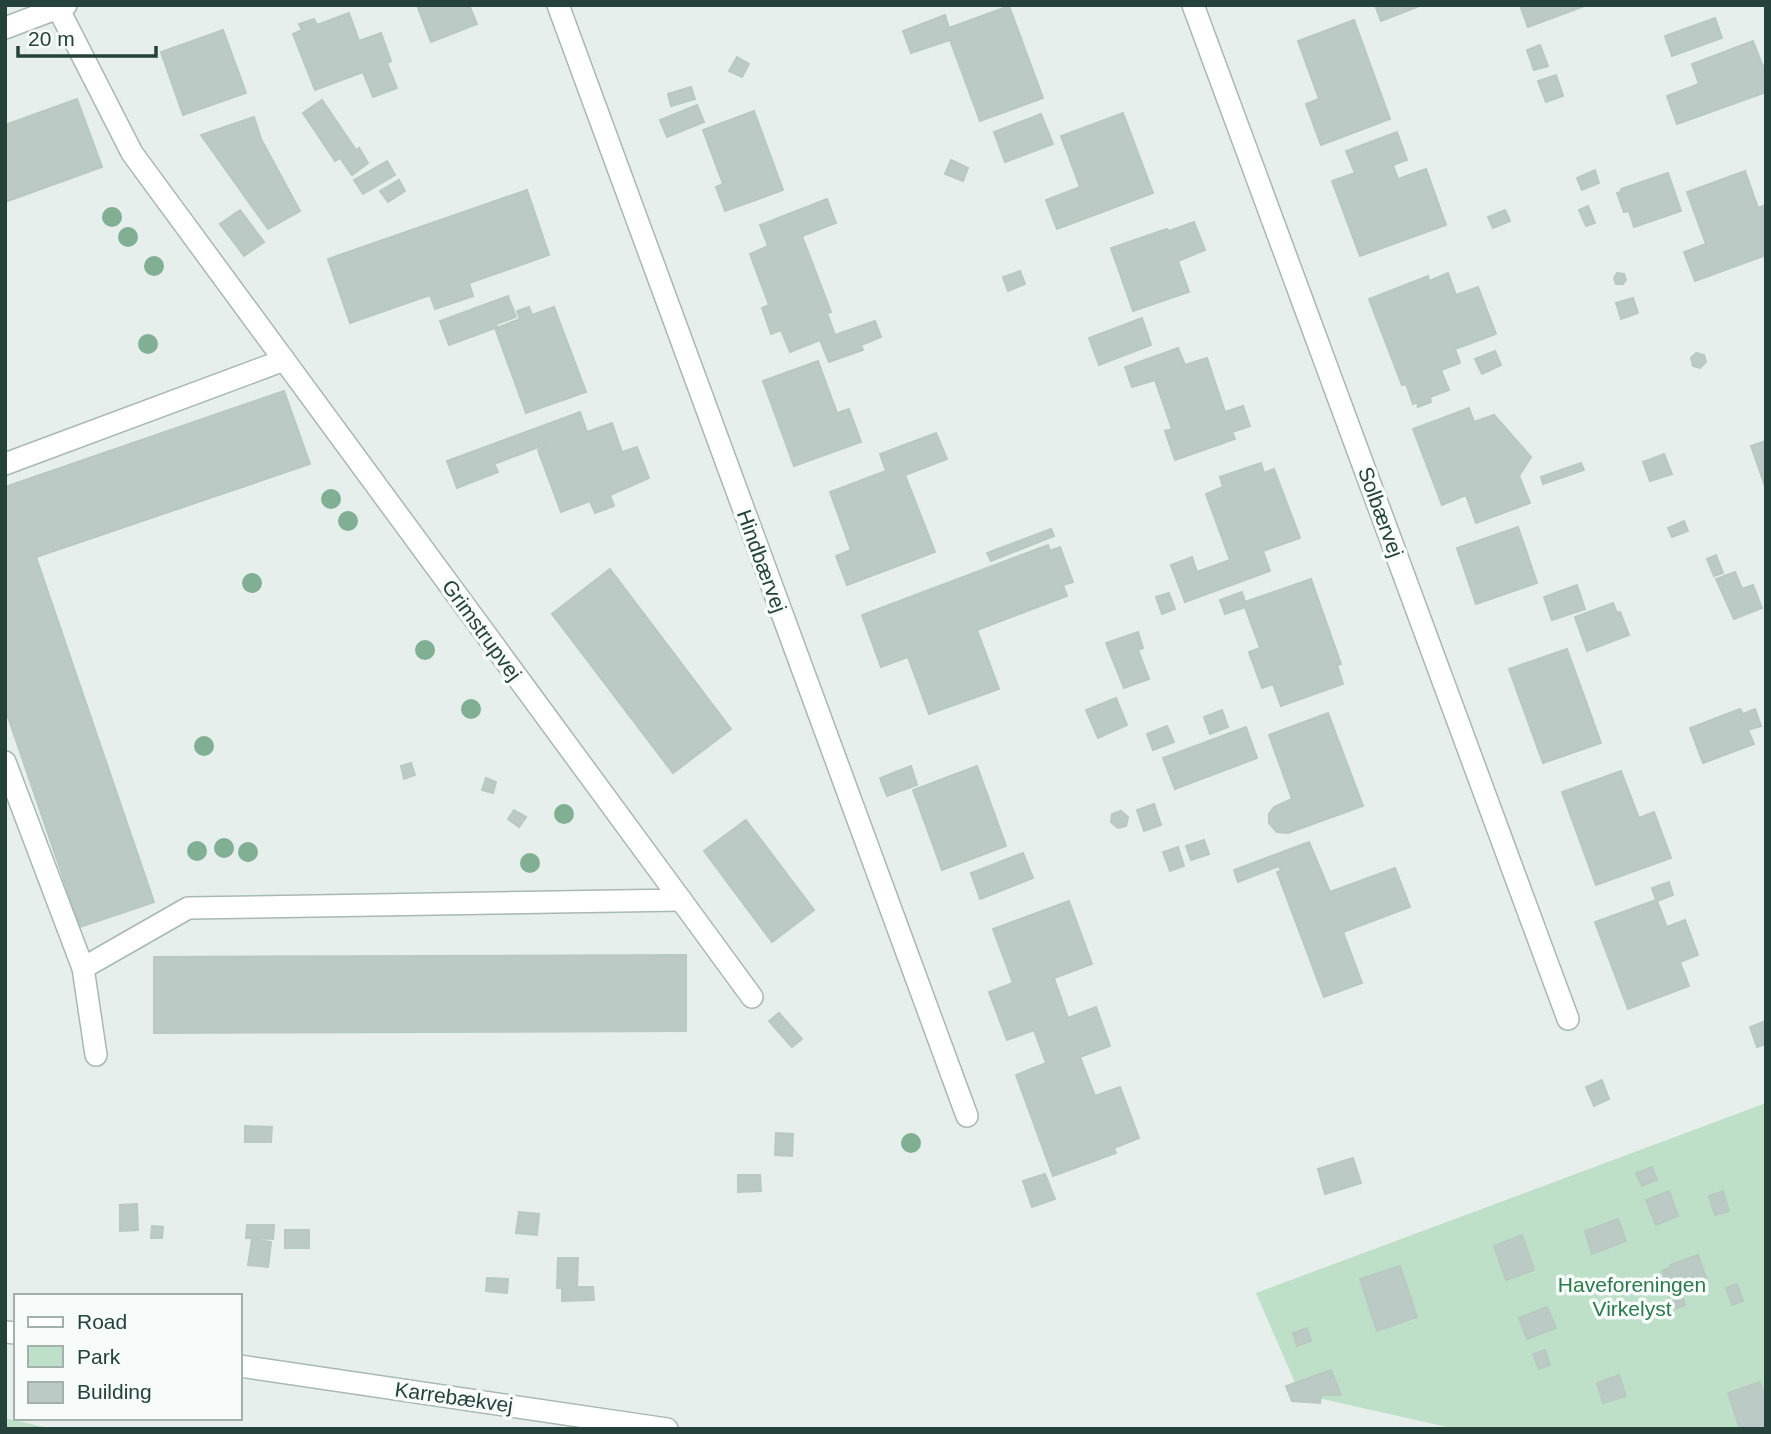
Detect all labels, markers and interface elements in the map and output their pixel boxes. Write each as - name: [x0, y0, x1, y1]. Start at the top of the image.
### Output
- scale bar: [18, 14, 156, 58]
- text: 20 m: [28, 27, 75, 50]
- street label: Solbærvej: [1354, 464, 1408, 560]
- street label: Hindbærvej: [733, 507, 791, 615]
- street label: Grimstrupvej: [438, 575, 526, 685]
- park label: Haveforeningen Virkelyst: [1558, 1273, 1706, 1320]
- legend: [14, 1294, 242, 1420]
- text: Road: [77, 1310, 127, 1333]
- text: Park: [77, 1345, 121, 1368]
- street label: Karrebækvej: [393, 1377, 515, 1417]
- text: Building: [77, 1380, 152, 1403]

